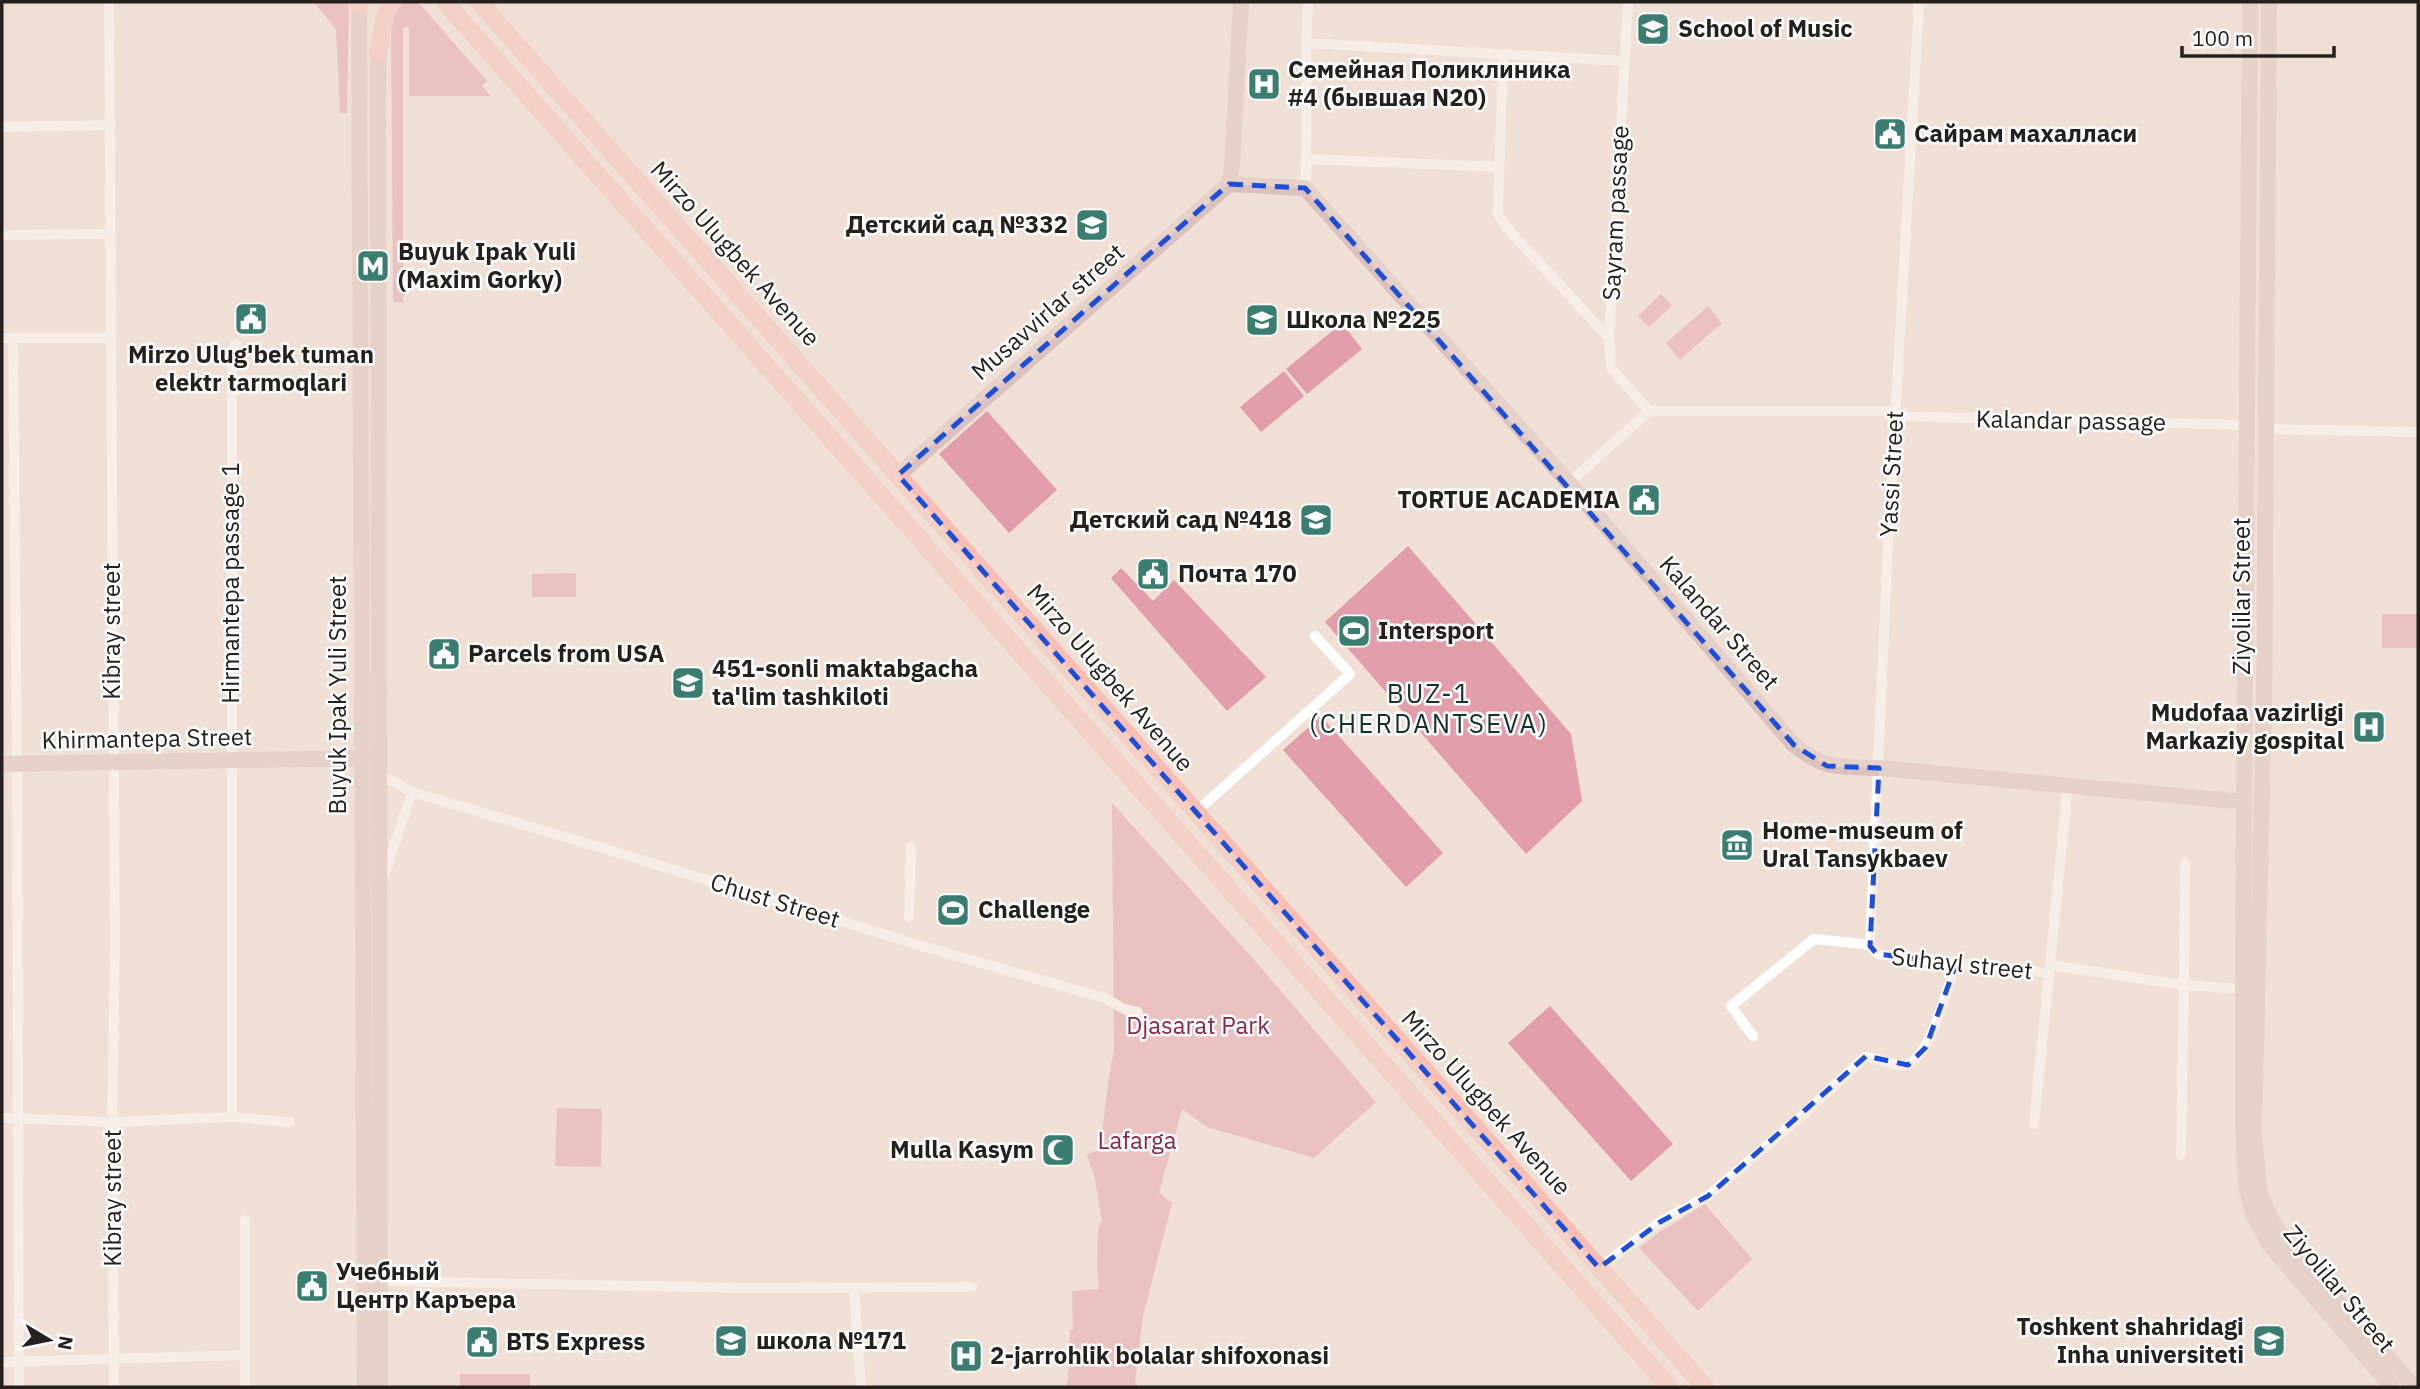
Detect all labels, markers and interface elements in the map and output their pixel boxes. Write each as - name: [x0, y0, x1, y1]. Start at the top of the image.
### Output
- school or university icon: School of Music: [1634, 10, 1672, 48]
- place label: School of Music: [1678, 12, 1853, 44]
- scale bar: [2182, 14, 2334, 58]
- text: 100 m: [2192, 24, 2253, 52]
- place label: Семейная Поликлиника #4 (бывшая N20): [1288, 53, 1571, 113]
- hospital icon: Семейная Поликлиника #4 (бывшая N20): [1245, 65, 1283, 103]
- public building icon: Сайрам махалласи: [1871, 115, 1909, 153]
- place label: Сайрам махалласи: [1914, 117, 2137, 149]
- street label: Sayram passage: [1594, 125, 1636, 301]
- street label: Mirzo Ulugbek Avenue: [644, 154, 828, 353]
- school or university icon: Детский сад №332: [1073, 206, 1111, 244]
- place label: Детский сад №332: [846, 208, 1068, 240]
- place label: Buyuk Ipak Yuli (Maxim Gorky): [398, 235, 576, 295]
- street label: Musavvirlar street: [964, 236, 1131, 387]
- metro station icon: Buyuk Ipak Yuli (Maxim Gorky): [354, 247, 392, 285]
- public building icon: Mirzo Ulug'bek tuman elektr tarmoqlari: [232, 300, 270, 338]
- school or university icon: Школа №225: [1243, 301, 1281, 339]
- place label: Школа №225: [1286, 303, 1441, 335]
- place label: Mirzo Ulug'bek tuman elektr tarmoqlari: [128, 338, 374, 398]
- street label: Kalandar passage: [1976, 402, 2166, 438]
- street label: Yassi Street: [1872, 410, 1910, 538]
- street label: Hirmantepa passage 1: [214, 462, 246, 704]
- public building icon: TORTUE ACADEMIA: [1625, 481, 1663, 519]
- place label: TORTUE ACADEMIA: [1398, 483, 1620, 515]
- school or university icon: Детский сад №418: [1297, 501, 1335, 539]
- place label: Детский сад №418: [1070, 503, 1292, 535]
- street label: Ziyolilar Street: [2225, 517, 2257, 675]
- street label: Kalandar Street: [1653, 549, 1787, 696]
- public building icon: Почта 170: [1134, 555, 1172, 593]
- place label: Почта 170: [1178, 557, 1297, 589]
- street label: Kibray street: [95, 562, 127, 700]
- street label: Buyuk Ipak Yuli Street: [321, 575, 353, 815]
- street label: Mirzo Ulugbek Avenue: [1020, 577, 1201, 778]
- sports icon: Intersport: [1335, 612, 1373, 650]
- place label: Intersport: [1378, 614, 1494, 646]
- public building icon: Parcels from USA: [425, 635, 463, 673]
- place label: Parcels from USA: [468, 637, 664, 669]
- place label: 451-sonli maktabgacha ta'lim tashkiloti: [712, 652, 978, 712]
- school or university icon: 451-sonli maktabgacha ta'lim tashkiloti: [669, 664, 707, 702]
- district label: BUZ-1 (CHERDANTSEVA): [1309, 676, 1549, 740]
- place label: Mudofaa vazirligi Markaziy gospital: [2145, 696, 2344, 756]
- hospital icon: Mudofaa vazirligi Markaziy gospital: [2350, 708, 2388, 746]
- street label: Khirmаntepa Street: [41, 720, 253, 756]
- place label: Home-museum of Ural Tansykbaev: [1762, 814, 1963, 874]
- museum icon: Home-museum of Ural Tansykbaev: [1718, 826, 1756, 864]
- street label: Chust Street: [707, 865, 844, 935]
- sports icon: Challenge: [934, 891, 972, 929]
- place label: Challenge: [978, 893, 1090, 925]
- street label: Suhayl street: [1890, 940, 2034, 986]
- street label: Mirzo Ulugbek Avenue: [1395, 1003, 1579, 1202]
- park label: Djasarat Park: [1126, 1009, 1270, 1041]
- park label: Lafarga: [1097, 1124, 1177, 1156]
- street label: Kibray street: [96, 1129, 128, 1267]
- mosque icon: Mulla Kasym: [1039, 1131, 1077, 1169]
- place label: Mulla Kasym: [890, 1133, 1034, 1165]
- street label: Ziyolilar Street: [2277, 1218, 2403, 1359]
- place label: Учебный Центр Каръера: [336, 1255, 516, 1315]
- public building icon: Учебный Центр Каръера: [293, 1267, 331, 1305]
- north arrow: [14, 1305, 84, 1375]
- place label: Toshkent shahridagi Inha universiteti: [2016, 1310, 2244, 1370]
- school or university icon: школа №171: [712, 1322, 750, 1360]
- school or university icon: Toshkent shahridagi Inha universiteti: [2250, 1322, 2288, 1360]
- public building icon: BTS Express: [463, 1323, 501, 1361]
- place label: школа №171: [756, 1324, 906, 1356]
- place label: BTS Express: [506, 1325, 645, 1357]
- text: N: [53, 1334, 79, 1352]
- hospital icon: 2-jarrohlik bolalar shifoxonasi: [947, 1337, 985, 1375]
- place label: 2-jarrohlik bolalar shifoxonasi: [990, 1339, 1329, 1371]

